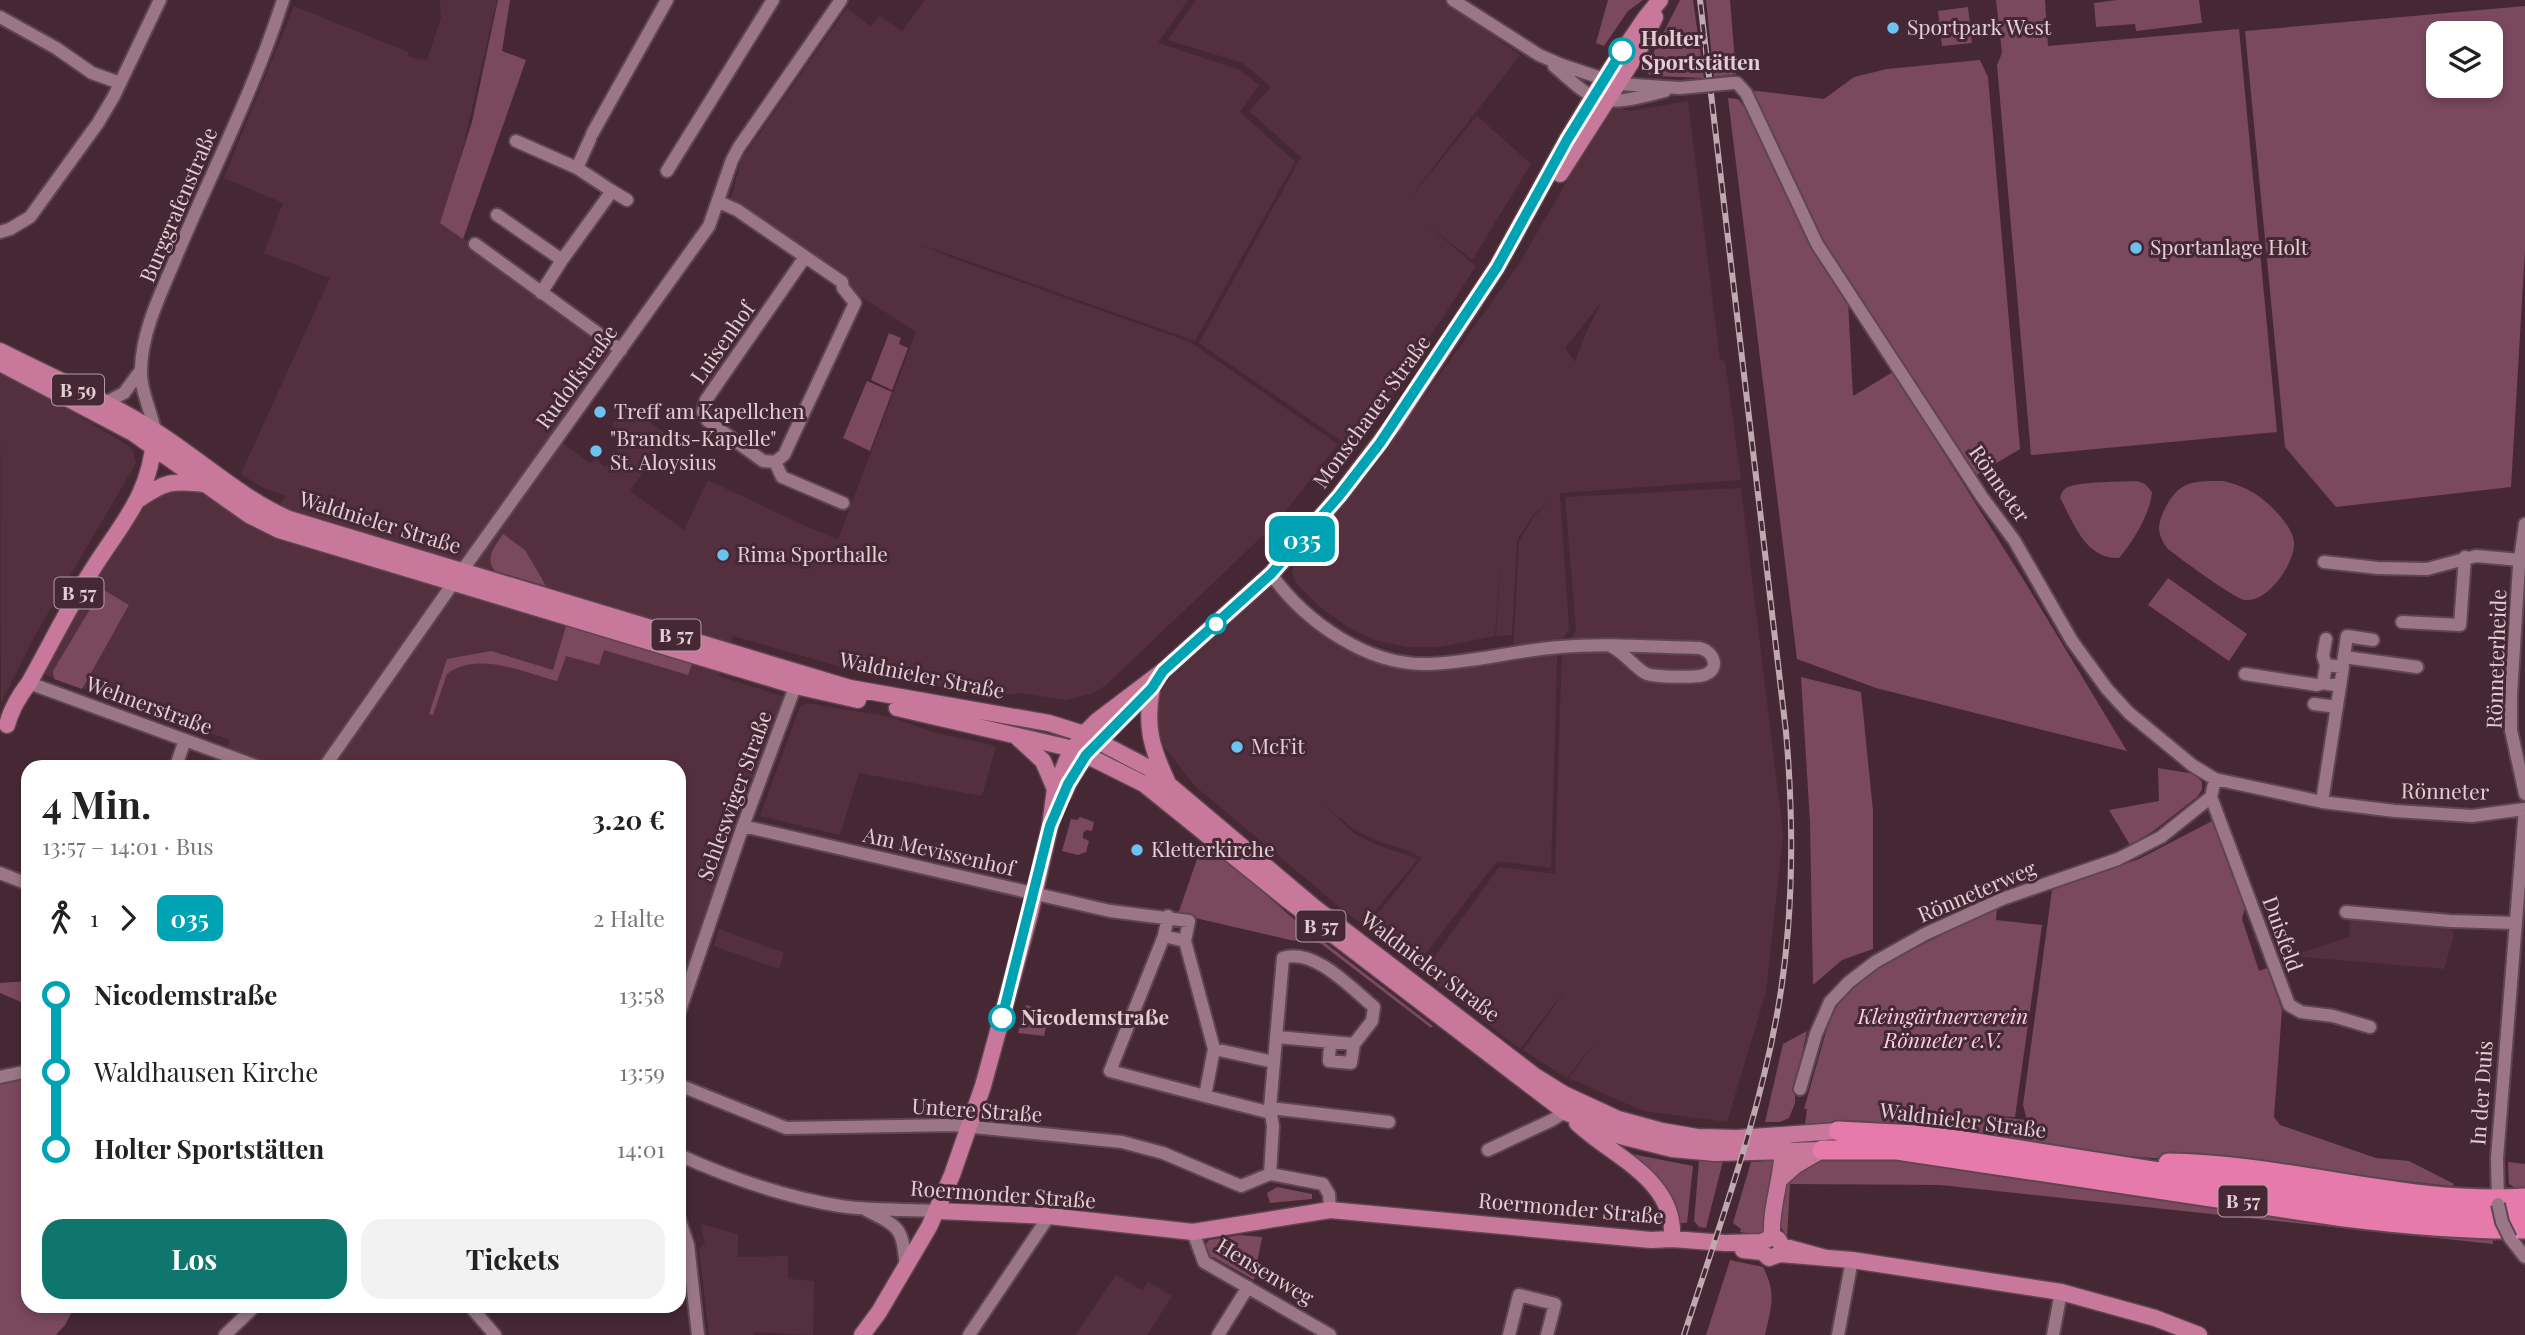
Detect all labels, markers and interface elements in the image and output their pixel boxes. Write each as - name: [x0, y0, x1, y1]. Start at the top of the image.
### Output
- place label: Sportpark West: [1907, 12, 2052, 40]
- marker: Sportpark West: [1885, 20, 1901, 36]
- map controls: [2426, 21, 2503, 98]
- button: layers: [2426, 21, 2503, 98]
- place label: Holter Sportstätten: [1641, 23, 1760, 75]
- marker: Holter Sportstätten: [1609, 38, 1635, 64]
- street label: Burggrafenstraße: [132, 122, 222, 286]
- place label: Sportanlage Holt: [2150, 232, 2309, 260]
- marker: Sportanlage Holt: [2128, 240, 2144, 256]
- street label: Luisenhof: [683, 294, 761, 388]
- street label: Rudolfstraße: [528, 318, 623, 433]
- street label: Monschauer Straße: [1305, 329, 1435, 493]
- road number: B 59: [52, 374, 104, 406]
- place label: Treff am Kapellchen: [614, 396, 805, 424]
- marker: Treff am Kapellchen: [592, 404, 608, 420]
- place label: "Brandts-Kapelle" St. Aloysius: [610, 423, 777, 475]
- street label: Rönneter: [1964, 439, 2038, 528]
- marker: "Brandts-Kapelle" St. Aloysius: [588, 443, 604, 459]
- street label: Waldnieler Straße: [295, 483, 465, 559]
- line badge: 035: [1262, 516, 1342, 562]
- text: 035: [1283, 523, 1321, 555]
- place label: Rima Sporthalle: [737, 539, 888, 567]
- marker: Rima Sporthalle: [715, 547, 731, 563]
- road number: B 57: [55, 578, 104, 608]
- street label: Rönneterheide: [2479, 589, 2511, 729]
- unlabelled marker: [1206, 614, 1226, 634]
- road number: B 57: [652, 620, 700, 650]
- street label: Waldnieler Straße: [836, 644, 1007, 704]
- street label: Wehnerstraße: [82, 668, 217, 740]
- street label: Schleswiger Straße: [689, 706, 777, 884]
- place label: McFit: [1251, 731, 1305, 759]
- marker: McFit: [1229, 739, 1245, 755]
- street label: Rönneter: [2401, 775, 2490, 805]
- text: 4 Min.: [42, 778, 151, 829]
- text: 3.20 €: [592, 802, 665, 837]
- street label: Am Mevissenhof: [860, 819, 1020, 882]
- text: 13:57 – 14:01 · Bus: [42, 830, 214, 861]
- place label: Kletterkirche: [1151, 834, 1275, 862]
- marker: Kletterkirche: [1129, 842, 1145, 858]
- street label: Rönneterweg: [1913, 853, 2040, 928]
- street label: Duisfeld: [2257, 892, 2310, 975]
- icon: walk: [42, 899, 80, 937]
- icon: forward: [109, 899, 147, 937]
- text: 1: [90, 902, 99, 933]
- text: 035: [171, 902, 209, 934]
- text: 2 Halte: [593, 902, 665, 933]
- street label: Waldnieler Straße: [1355, 903, 1507, 1027]
- road number: B 57: [1296, 910, 1346, 942]
- text: Nicodemstraße: [94, 977, 277, 1012]
- text: 13:58: [619, 979, 665, 1010]
- park label: Kleingärtnerverein Rönneter e.V.: [1857, 1001, 2028, 1053]
- place label: Nicodemstraße: [1021, 1002, 1169, 1030]
- marker: Nicodemstraße: [989, 1005, 1015, 1031]
- street label: In der Duis: [2462, 1040, 2498, 1146]
- text: Waldhausen Kirche: [94, 1054, 318, 1089]
- text: 13:59: [619, 1056, 665, 1087]
- street label: Untere Straße: [911, 1090, 1043, 1128]
- street label: Waldnieler Straße: [1877, 1095, 2048, 1143]
- text: Holter Sportstätten: [94, 1131, 324, 1166]
- text: 14:01: [617, 1133, 665, 1164]
- street label: Roermonder Straße: [909, 1173, 1097, 1213]
- street label: Roermonder Straße: [1477, 1185, 1665, 1229]
- road number: B 57: [2218, 1186, 2268, 1217]
- button: Los: [42, 1219, 347, 1299]
- button: Tickets: [361, 1219, 665, 1299]
- street label: Hensenweg: [1212, 1230, 1320, 1310]

